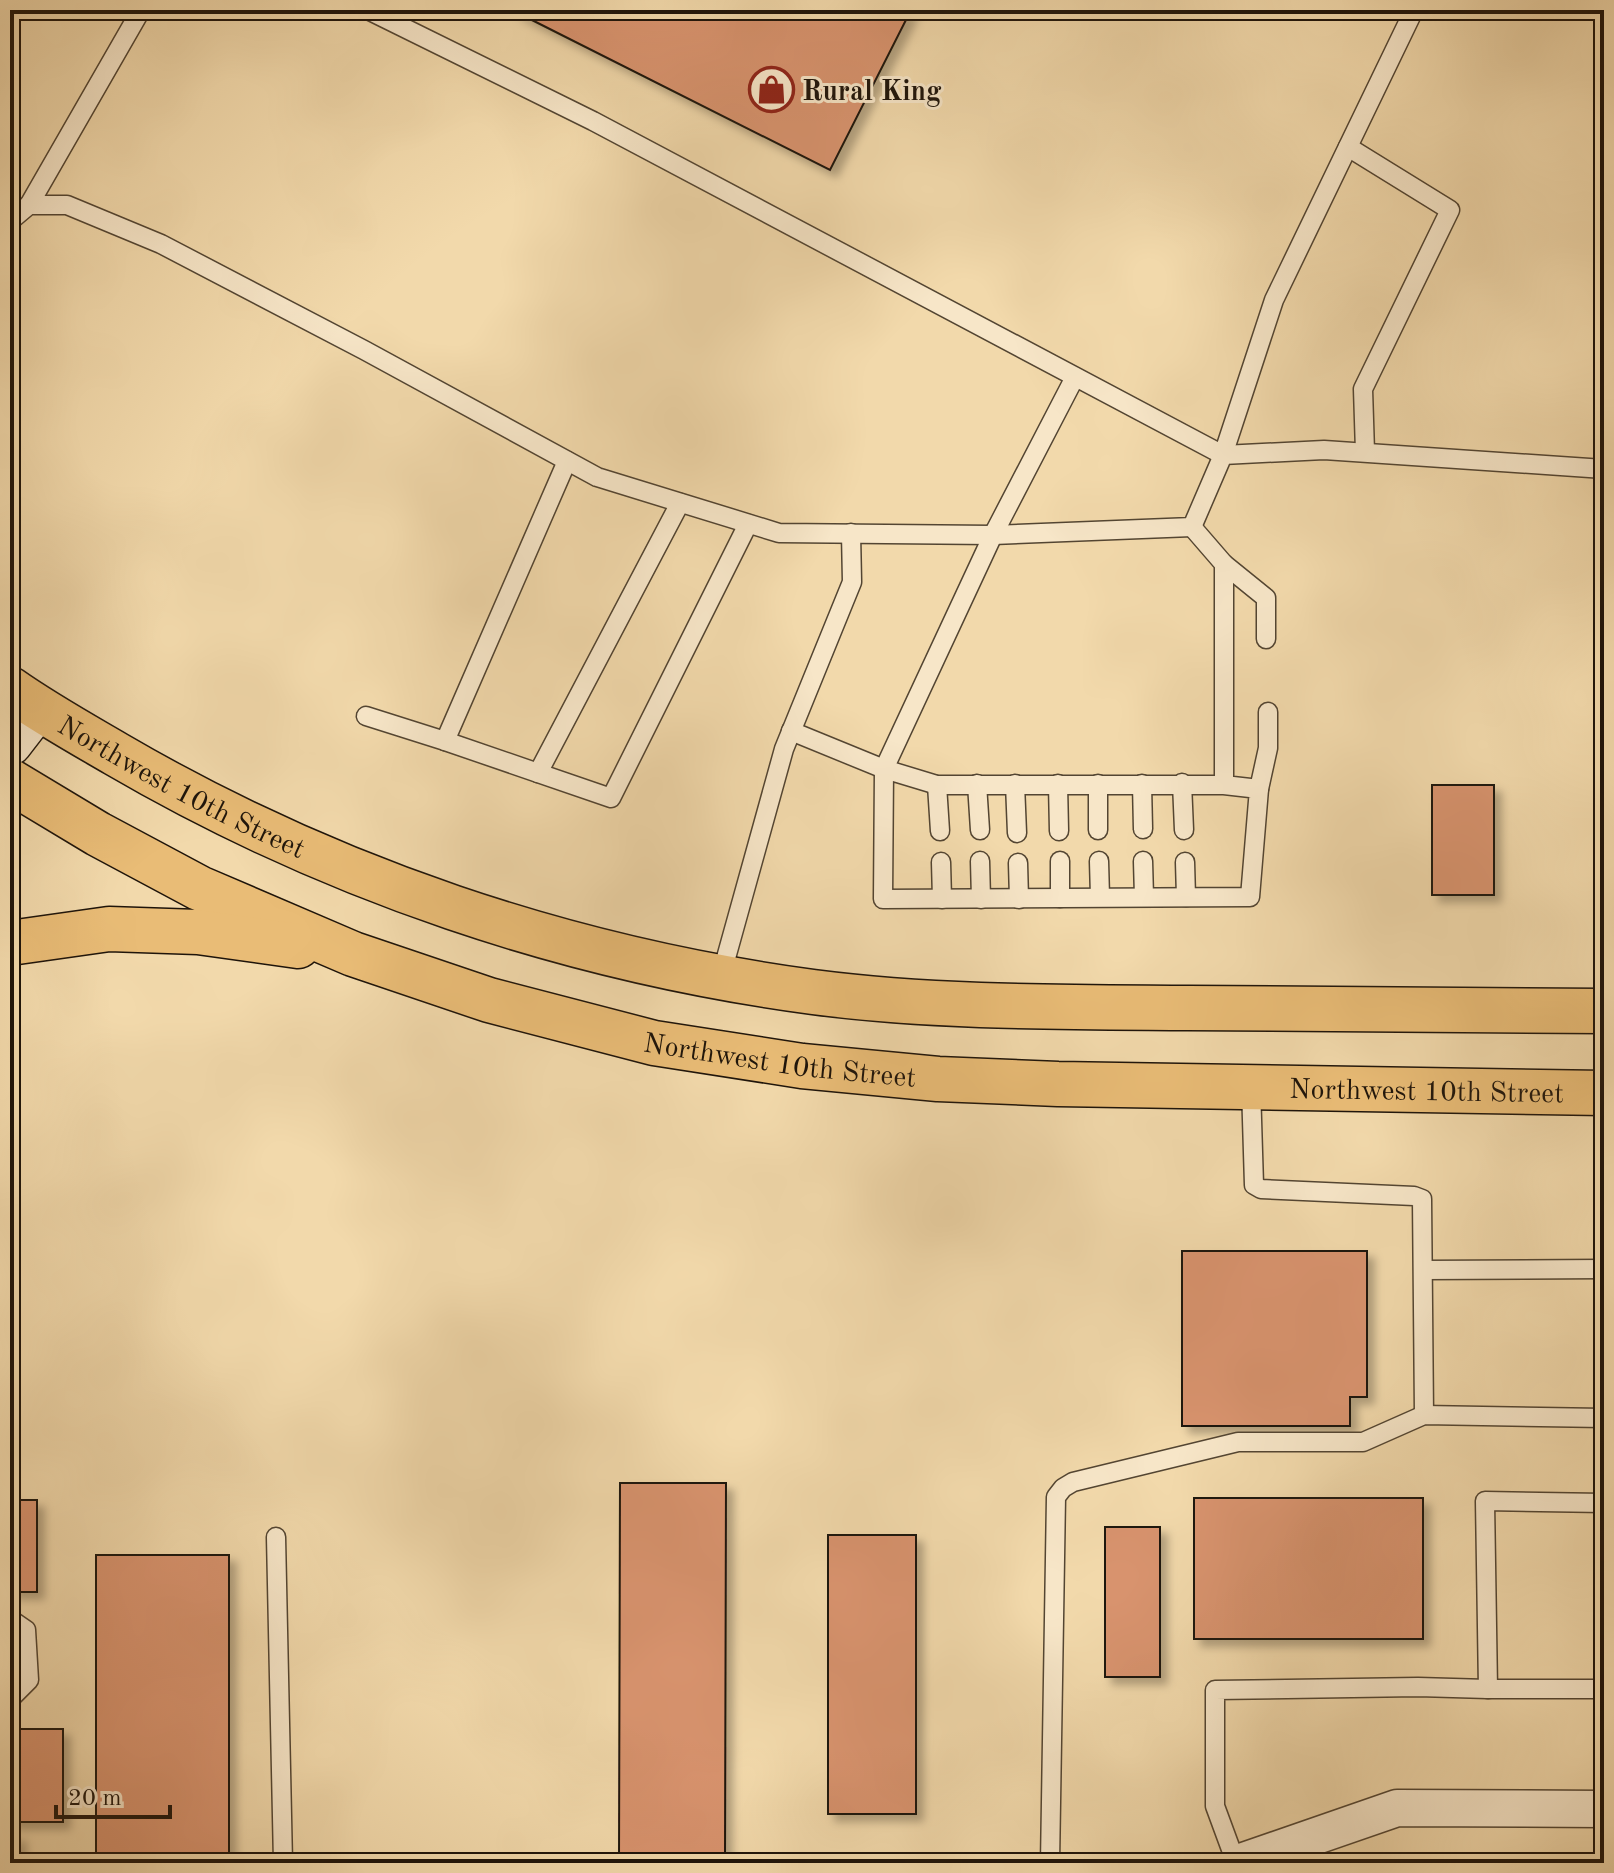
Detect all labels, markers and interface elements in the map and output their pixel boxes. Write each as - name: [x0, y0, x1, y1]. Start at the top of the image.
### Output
- shop icon: Rural King: [747, 66, 795, 114]
- place label: Rural King: [802, 79, 942, 107]
- street label: Northwest 10th Street: [52, 712, 308, 865]
- street label: Northwest 10th Street: [641, 1031, 917, 1094]
- street label: Northwest 10th Street: [1289, 1077, 1564, 1109]
- scale bar: [56, 1769, 170, 1819]
- text: 20 m: [68, 1787, 122, 1811]

